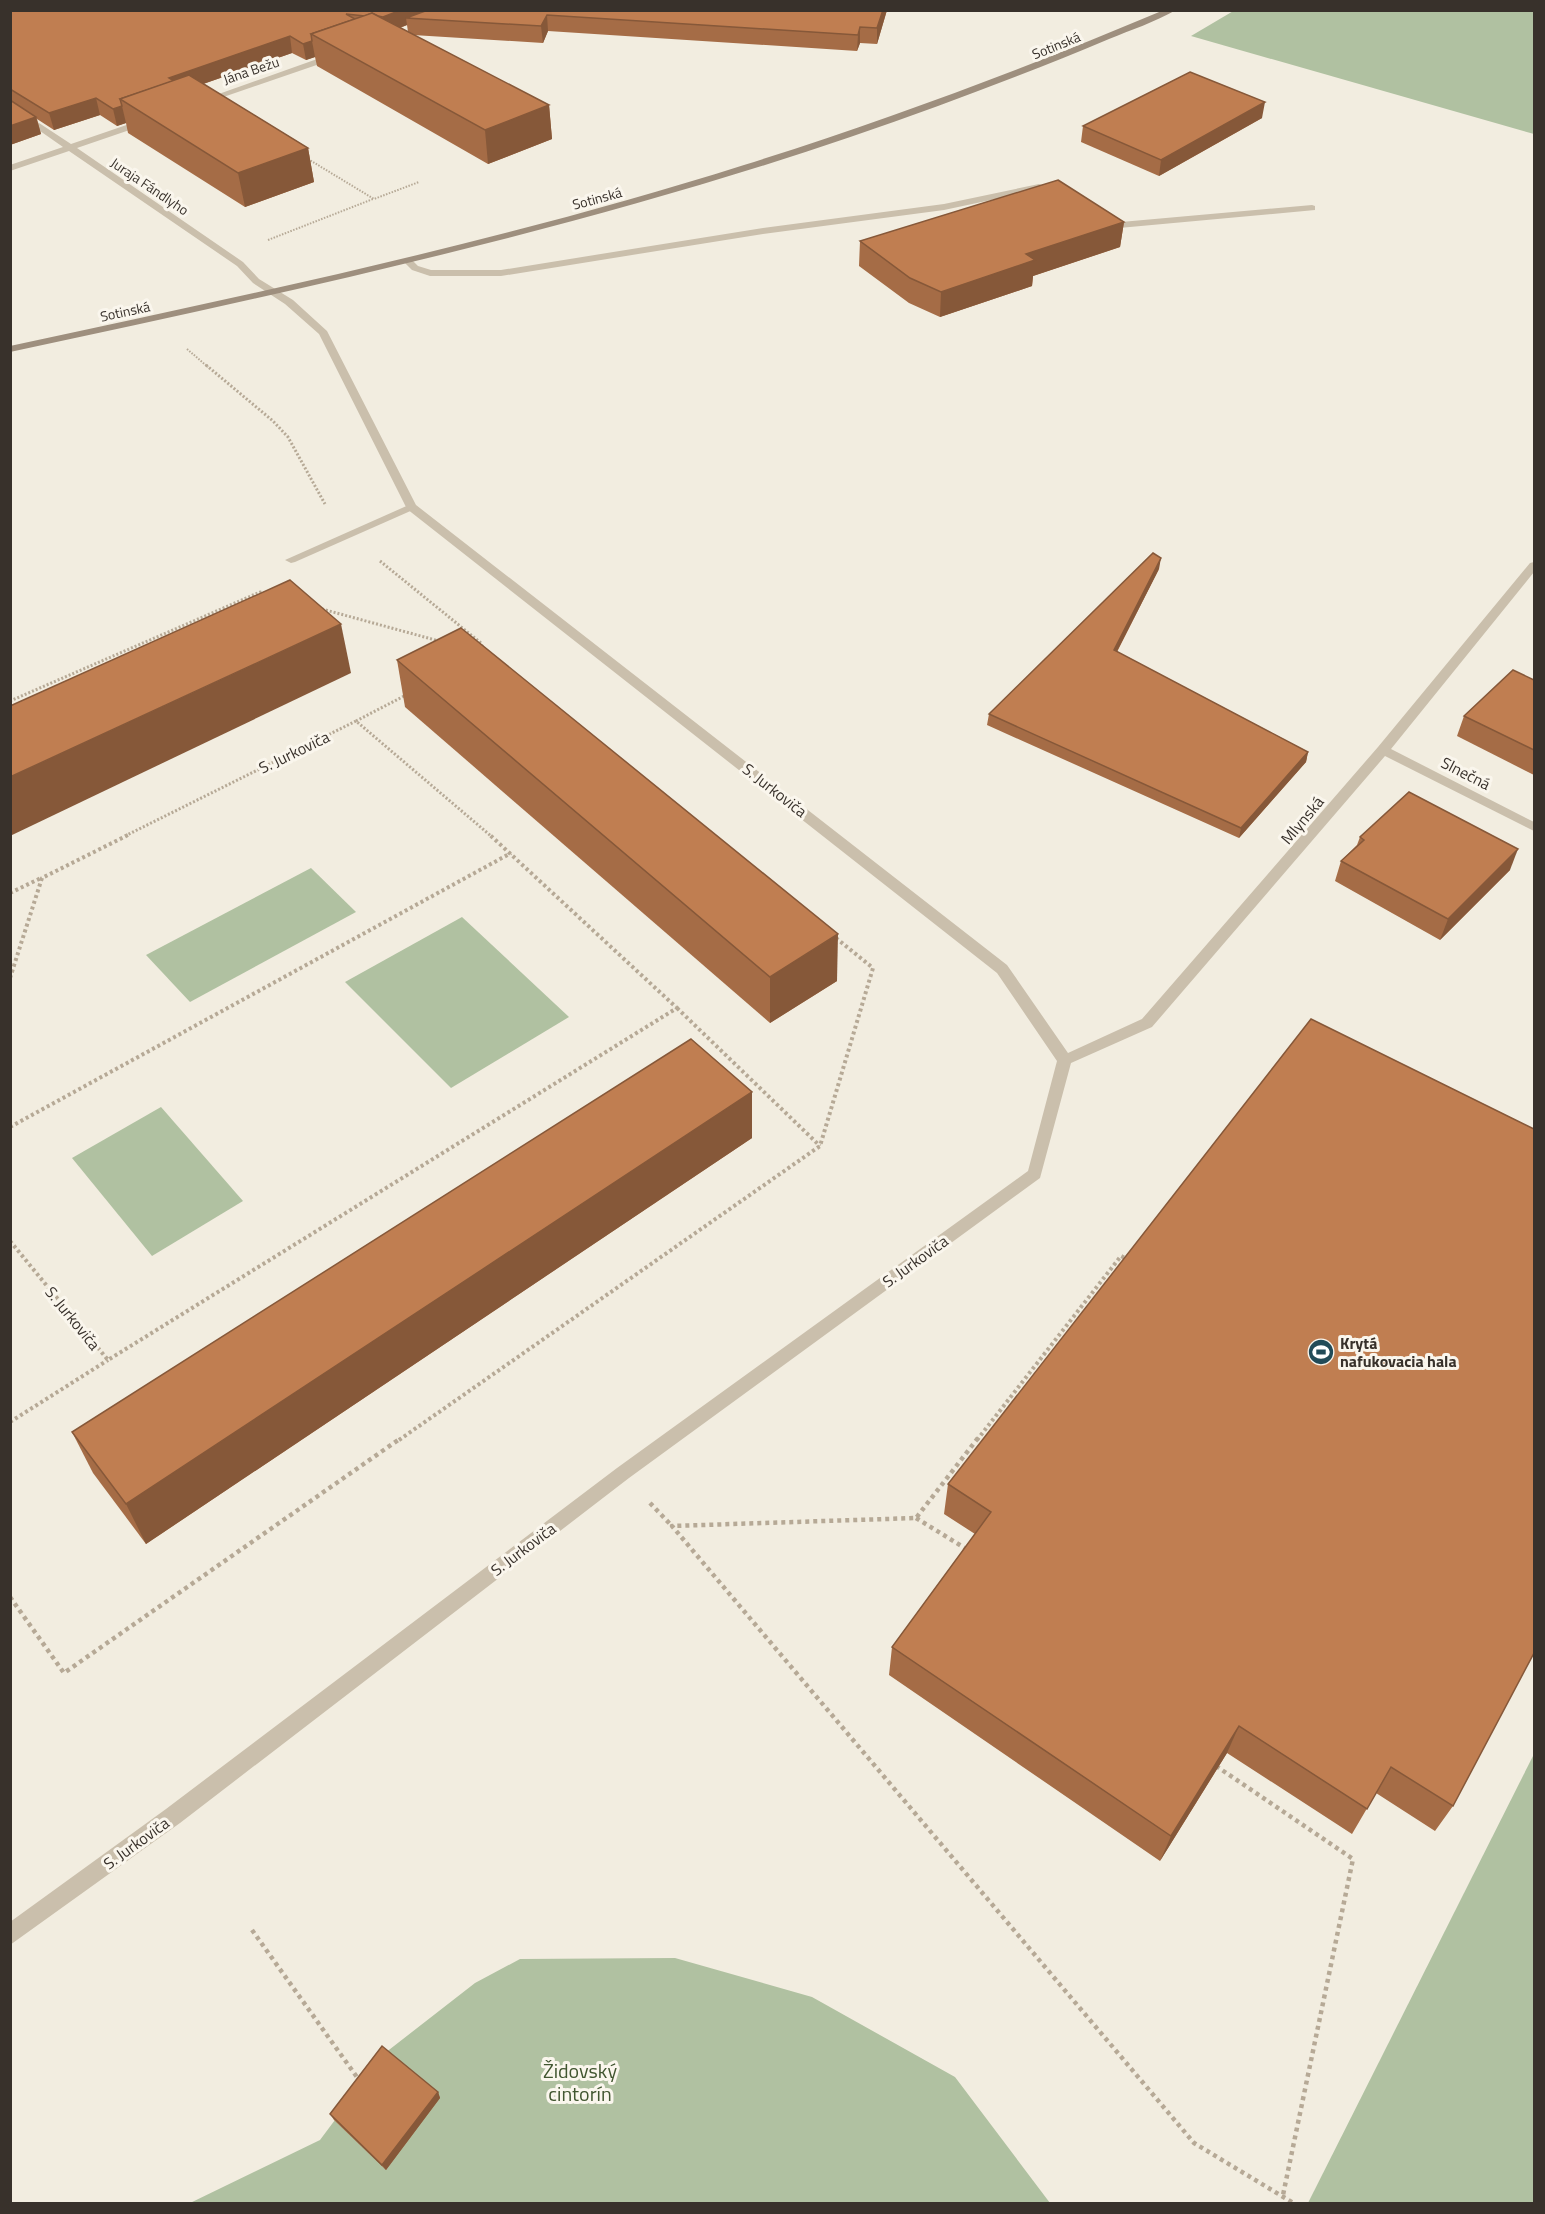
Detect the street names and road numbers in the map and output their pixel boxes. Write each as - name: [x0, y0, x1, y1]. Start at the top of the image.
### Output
- street label: Sotinská: [1029, 26, 1083, 64]
- street label: Jána Bežu: [220, 51, 282, 89]
- street label: Juraja Fándlyho: [107, 152, 193, 220]
- street label: Sotinská: [570, 181, 624, 215]
- street label: Sotinská: [98, 295, 152, 327]
- street label: S. Jurkoviča: [254, 724, 334, 780]
- street label: Slnečná: [1437, 750, 1495, 796]
- street label: S. Jurkoviča: [738, 757, 812, 823]
- street label: Mlynská: [1275, 791, 1329, 849]
- street label: S. Jurkoviča: [877, 1229, 953, 1293]
- street label: S. Jurkoviča: [40, 1281, 106, 1355]
- street label: S. Jurkoviča: [485, 1516, 561, 1582]
- street label: S. Jurkoviča: [98, 1811, 174, 1875]

